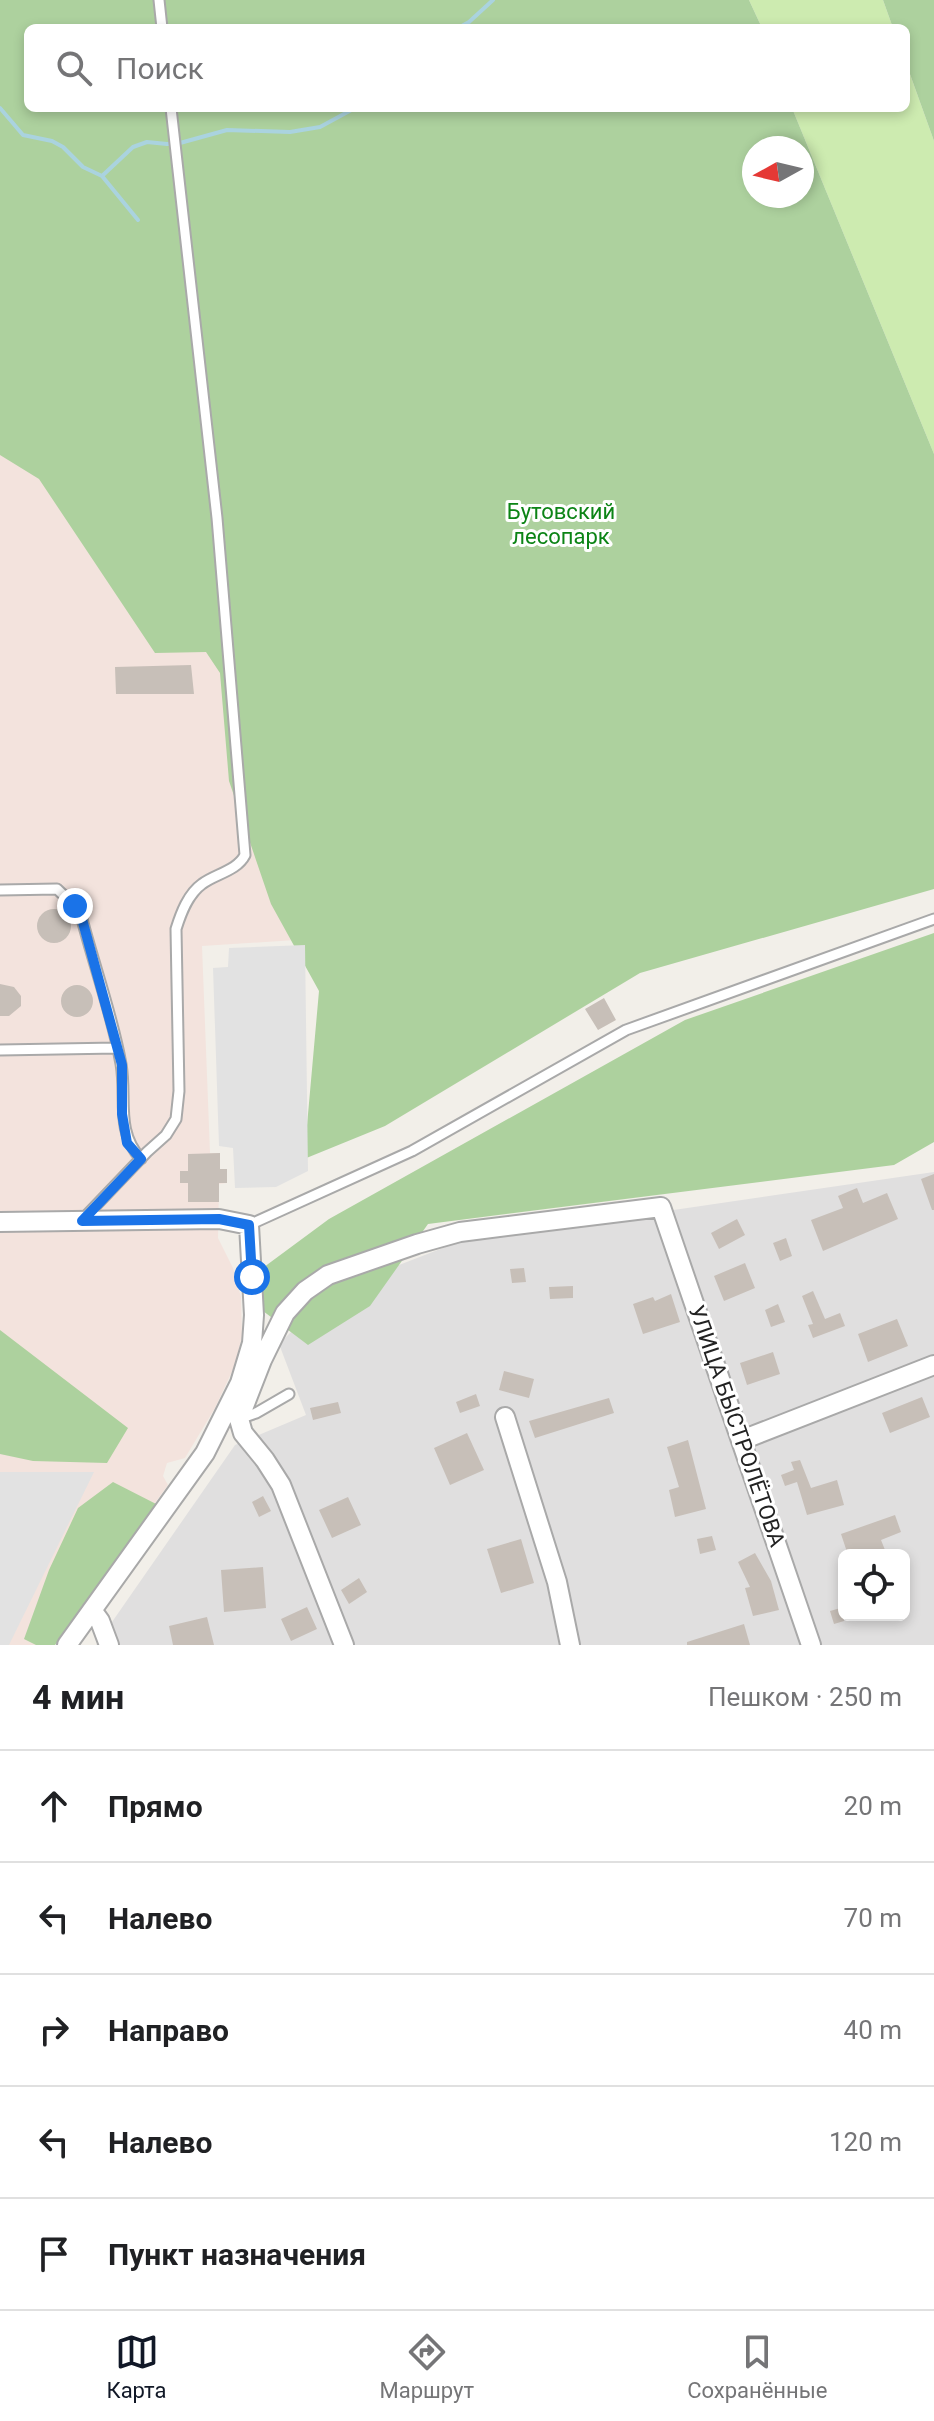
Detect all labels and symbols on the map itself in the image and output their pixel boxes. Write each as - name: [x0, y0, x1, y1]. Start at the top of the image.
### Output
- north arrow: [742, 136, 814, 208]
- park label: Бутовский лесопарк: [507, 499, 615, 549]
- route end: [57, 888, 93, 924]
- route start: [234, 1259, 270, 1295]
- street label: УЛИЦА БЫСТРОЛЁТОВА: [684, 1302, 790, 1551]

